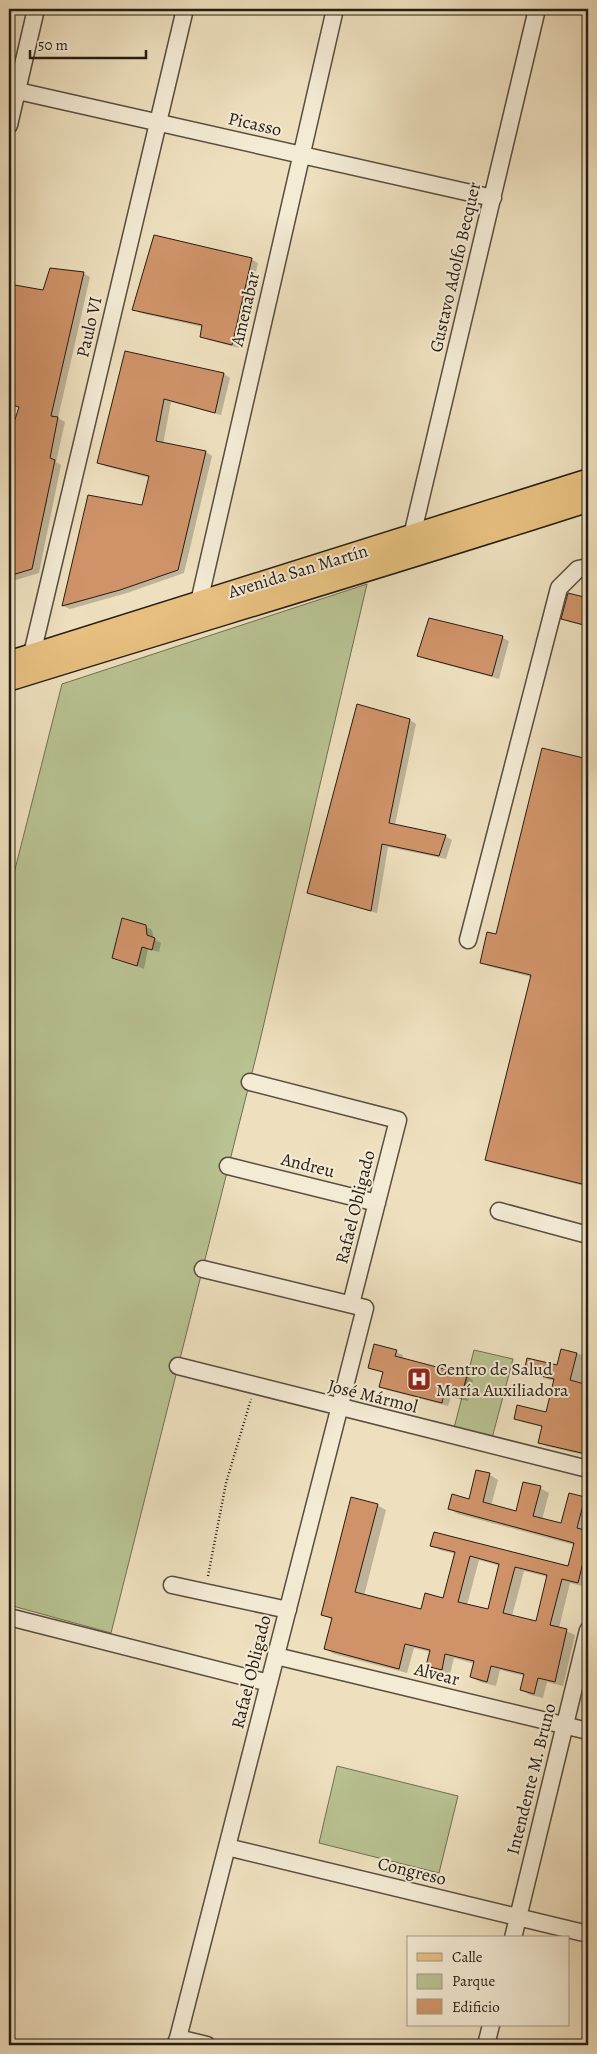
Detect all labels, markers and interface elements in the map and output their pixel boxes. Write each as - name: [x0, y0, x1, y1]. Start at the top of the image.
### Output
- scale bar: [30, 28, 146, 60]
- text: 50 m: [38, 35, 68, 55]
- street label: Picasso: [226, 106, 284, 142]
- street label: Gustavo Adolfo Becquer: [424, 179, 486, 355]
- street label: Amenabar: [225, 269, 265, 350]
- street label: Paulo VI: [70, 294, 108, 360]
- street label: Avenida San Martín: [224, 538, 371, 604]
- street label: Andreu: [278, 1147, 337, 1183]
- street label: Rafael Obligado: [329, 1148, 381, 1266]
- place label: Centro de Salud María Auxiliadora: [436, 1357, 569, 1402]
- hospital icon: Centro de Salud María Auxiliadora: [406, 1366, 432, 1392]
- street label: José Mármol: [326, 1373, 421, 1419]
- street label: Rafael Obligado: [225, 1613, 277, 1731]
- street label: Alvear: [411, 1657, 462, 1691]
- street label: Intendente M. Bruno: [501, 1701, 561, 1857]
- street label: Congreso: [375, 1851, 449, 1891]
- legend: [407, 1936, 570, 2026]
- text: Calle: [452, 1947, 483, 1967]
- text: Parque: [452, 1971, 495, 1991]
- text: Edificio: [452, 1997, 500, 2017]

